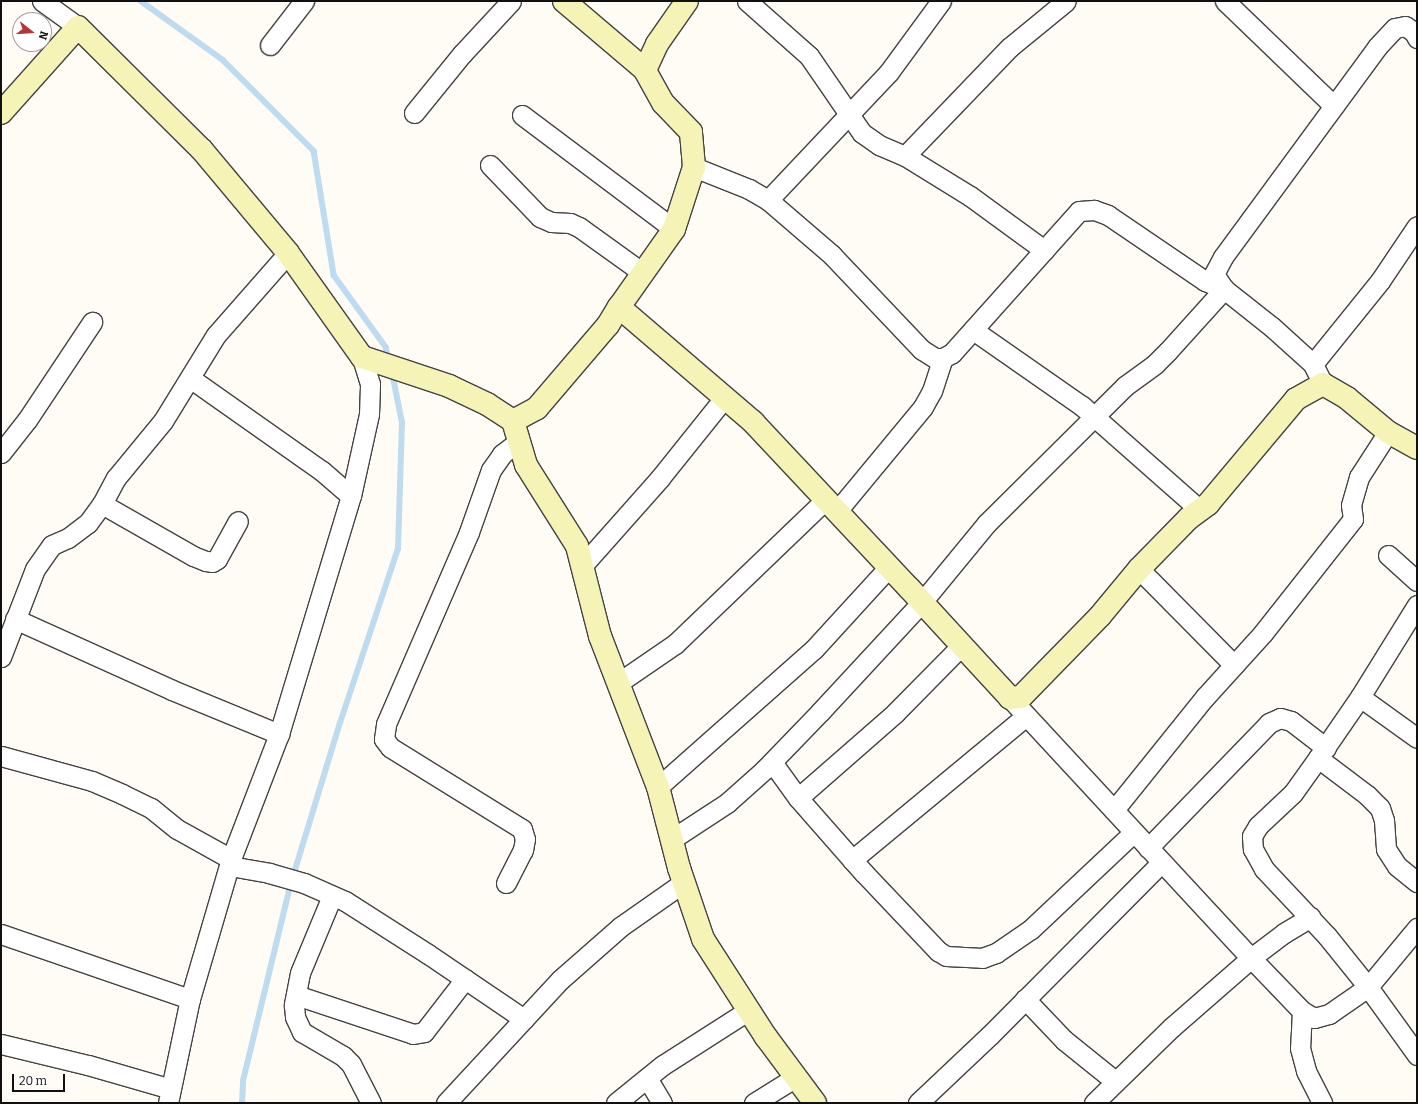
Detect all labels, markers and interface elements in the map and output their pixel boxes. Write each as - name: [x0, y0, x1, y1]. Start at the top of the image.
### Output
- north arrow: [12, 12, 52, 52]
- text: N: [36, 29, 50, 41]
- scale bar: [14, 1066, 67, 1092]
- text: 20 m: [19, 1074, 47, 1088]

